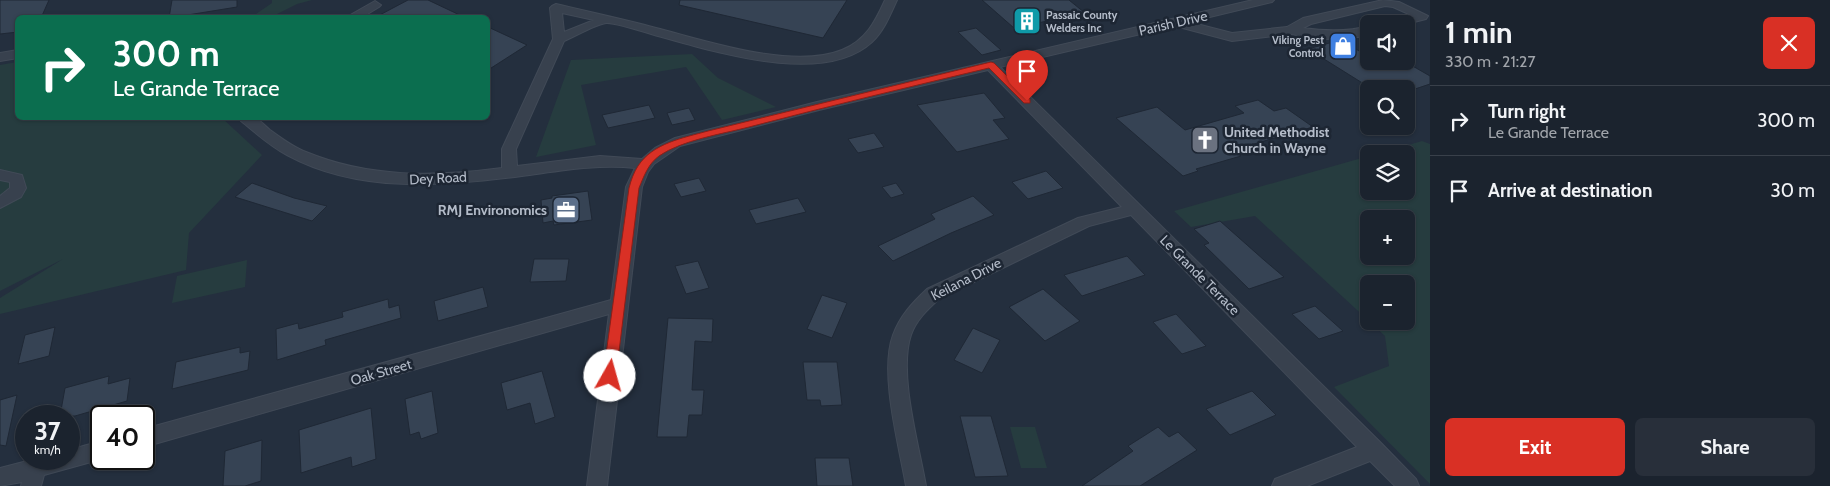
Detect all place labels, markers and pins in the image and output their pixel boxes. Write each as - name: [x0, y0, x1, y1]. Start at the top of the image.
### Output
- building icon: Passaic County Welders Inc: [1012, 6, 1042, 36]
- place label: Passaic County Welders Inc: [1046, 8, 1118, 35]
- shop icon: Viking Pest Control: [1328, 31, 1358, 61]
- place label: Viking Pest Control: [1272, 33, 1324, 60]
- pin: [1006, 50, 1048, 101]
- place label: United Methodist Church in Wayne: [1224, 123, 1330, 157]
- church icon: United Methodist Church in Wayne: [1190, 125, 1220, 155]
- office icon: RMJ Environomics: [551, 195, 581, 225]
- place label: RMJ Environomics: [438, 201, 547, 219]

